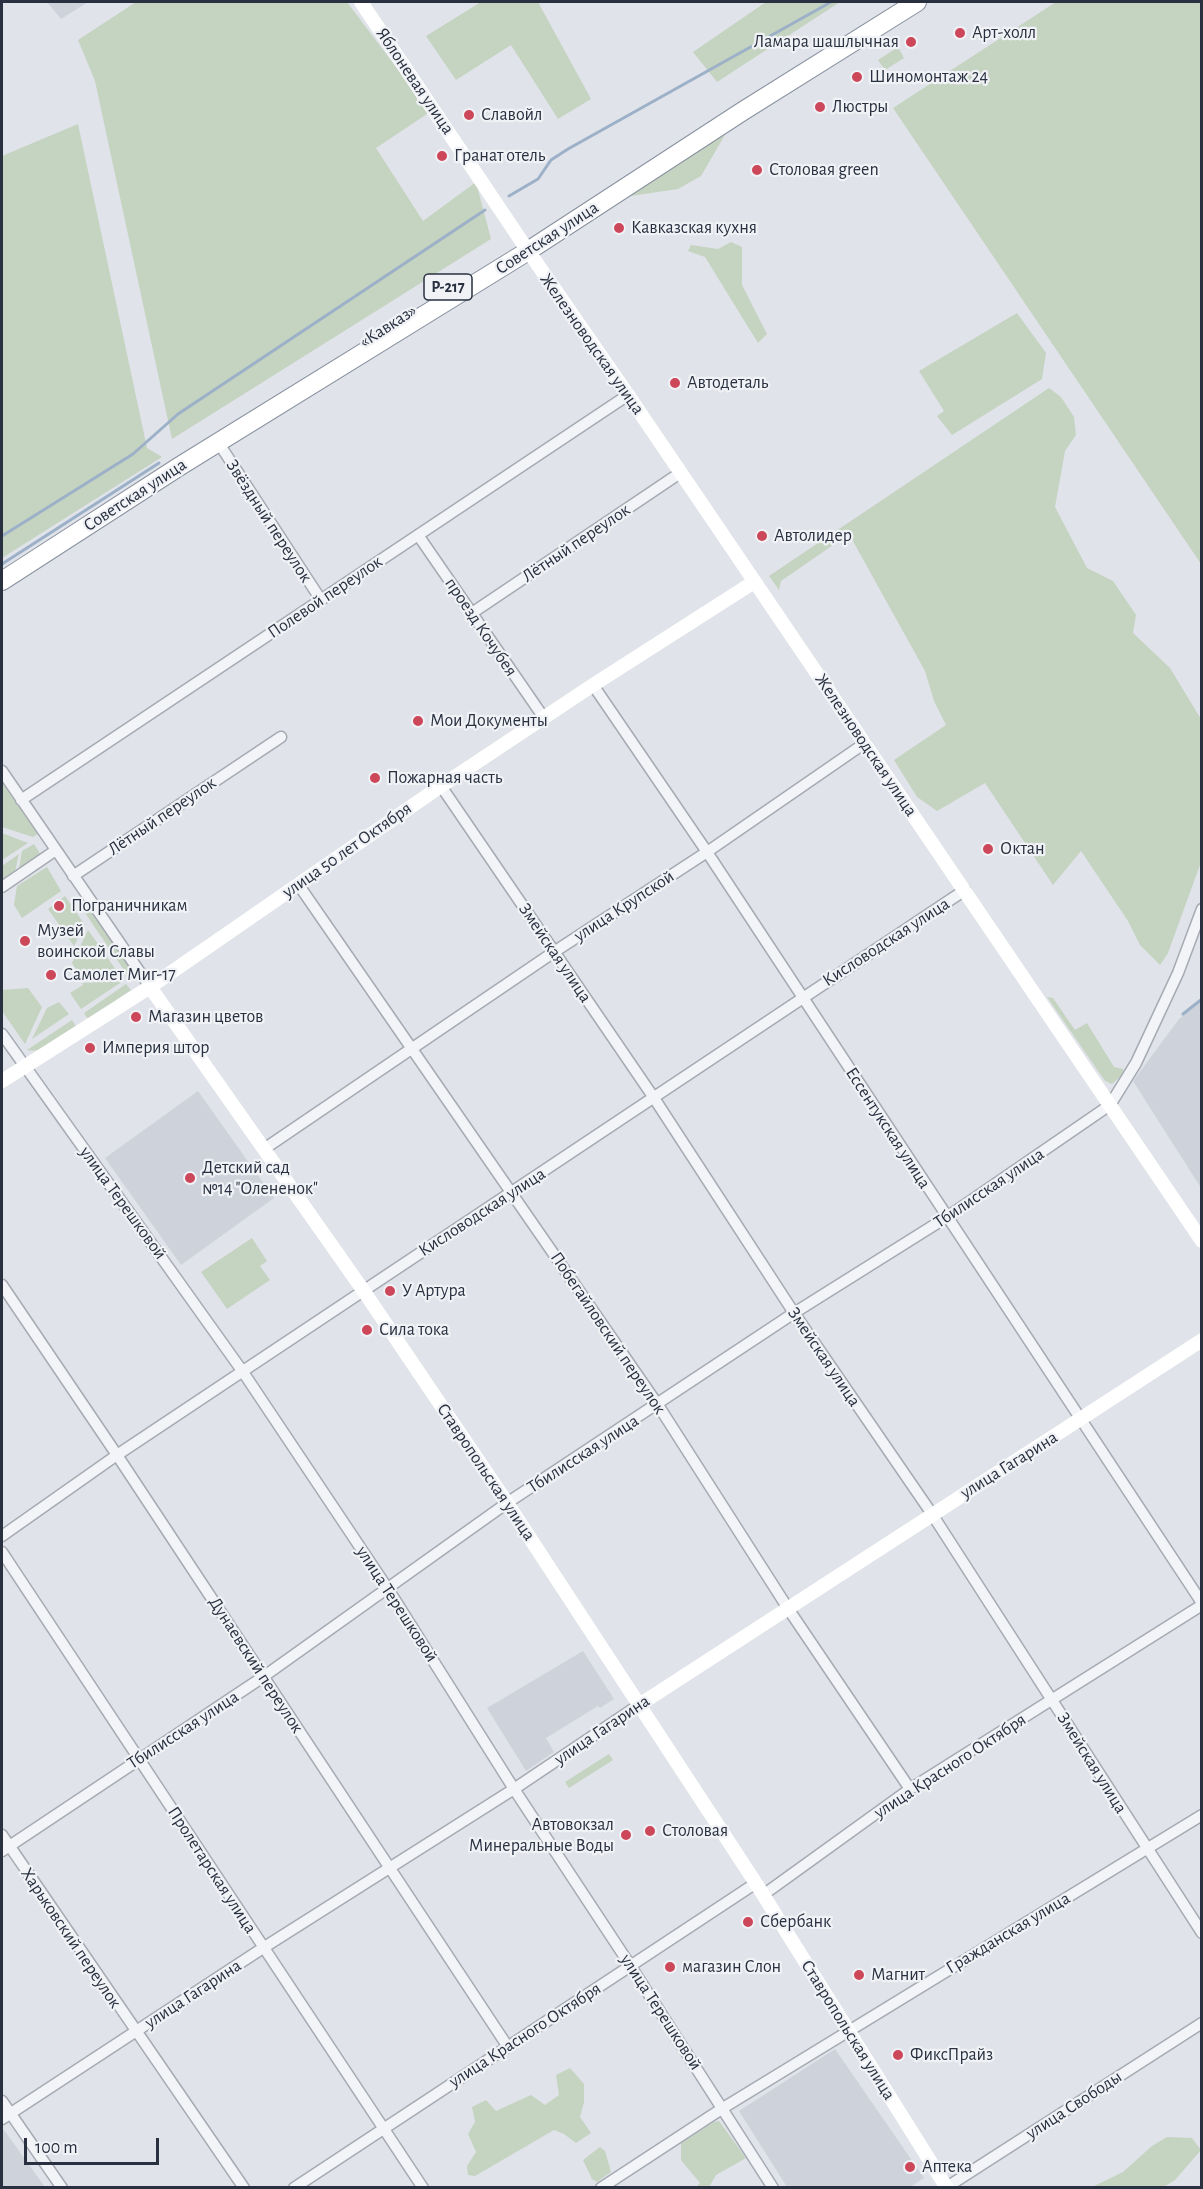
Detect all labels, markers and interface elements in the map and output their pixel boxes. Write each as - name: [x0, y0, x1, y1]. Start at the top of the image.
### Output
- place label: Арт-холл: [972, 22, 1036, 44]
- street label: Яблоневая улица: [371, 23, 459, 139]
- marker: Арт-холл: [953, 26, 967, 40]
- place label: Ламара шашлычная: [754, 31, 899, 53]
- marker: Ламара шашлычная: [904, 35, 918, 49]
- place label: Шиномонтаж 24: [869, 66, 988, 88]
- marker: Шиномонтаж 24: [850, 70, 864, 84]
- place label: Люстры: [832, 96, 888, 118]
- marker: Люстры: [813, 100, 827, 114]
- place label: Славойл: [481, 104, 542, 126]
- marker: Славойл: [462, 108, 476, 122]
- place label: Гранат отель: [454, 145, 545, 167]
- marker: Гранат отель: [435, 149, 449, 163]
- place label: Столовая green: [769, 159, 879, 181]
- marker: Столовая green: [750, 163, 764, 177]
- street label: Советская улица: [491, 197, 603, 279]
- place label: Кавказская кухня: [631, 217, 757, 239]
- marker: Кавказская кухня: [612, 221, 626, 235]
- street label: Железноводская улица: [535, 269, 649, 419]
- road number: Р-217: [424, 274, 472, 300]
- street label: «Кавказ»: [355, 299, 421, 353]
- place label: Автодеталь: [687, 372, 768, 394]
- marker: Автодеталь: [668, 376, 682, 390]
- street label: Советская улица: [79, 454, 191, 536]
- street label: Звёздный переулок: [221, 455, 317, 587]
- street label: Лётный переулок: [518, 499, 634, 587]
- place label: Автолидер: [774, 525, 852, 547]
- marker: Автолидер: [755, 529, 769, 543]
- street label: Полевой переулок: [264, 551, 386, 643]
- street label: проезд Кочубея: [440, 573, 522, 681]
- street label: Железноводская улица: [810, 669, 922, 821]
- place label: Мои Документы: [430, 710, 548, 732]
- marker: Мои Документы: [411, 714, 425, 728]
- place label: Пожарная часть: [387, 767, 502, 789]
- marker: Пожарная часть: [368, 771, 382, 785]
- street label: Лётный переулок: [104, 772, 220, 860]
- street label: улица 50 лет Октября: [278, 797, 416, 903]
- place label: Октан: [1000, 838, 1045, 860]
- marker: Октан: [981, 842, 995, 856]
- street label: улица Крупской: [570, 866, 678, 946]
- street label: Кисловодская улица: [818, 893, 954, 991]
- place label: Пограничникам: [71, 895, 187, 917]
- marker: Пограничникам: [52, 899, 66, 913]
- street label: Змейская улица: [514, 899, 596, 1007]
- place label: Музей воинской Славы: [37, 920, 155, 962]
- marker: Музей воинской Славы: [18, 934, 32, 948]
- place label: Самолет Миг-17: [63, 964, 176, 986]
- marker: Самолет Миг-17: [44, 968, 58, 982]
- place label: Магазин цветов: [148, 1006, 263, 1028]
- marker: Магазин цветов: [129, 1010, 143, 1024]
- place label: Империя штор: [102, 1037, 209, 1059]
- marker: Империя штор: [83, 1041, 97, 1055]
- street label: Ессентукская улица: [841, 1063, 935, 1193]
- street label: улица Терешковой: [75, 1142, 171, 1264]
- street label: Тбилисская улица: [930, 1143, 1048, 1233]
- place label: Детский сад №14 "Олененок": [202, 1157, 318, 1200]
- street label: Кисловодская улица: [414, 1163, 550, 1261]
- marker: Детский сад №14 "Олененок": [183, 1171, 197, 1185]
- street label: Побегайловский переулок: [546, 1248, 670, 1418]
- place label: У Артура: [402, 1280, 466, 1302]
- marker: У Артура: [383, 1284, 397, 1298]
- street label: Змейская улица: [783, 1303, 865, 1411]
- place label: Сила тока: [379, 1319, 449, 1341]
- marker: Сила тока: [360, 1323, 374, 1337]
- street label: Ставропольская улица: [432, 1399, 540, 1545]
- street label: Тбилисская улица: [523, 1410, 643, 1498]
- street label: улица Гагарина: [956, 1427, 1062, 1503]
- street label: улица Терешковой: [351, 1542, 443, 1666]
- street label: Дунаевский переулок: [204, 1593, 308, 1737]
- street label: Тбилисская улица: [123, 1686, 243, 1774]
- street label: улица Гагарина: [550, 1690, 654, 1770]
- street label: Змейская улица: [1052, 1708, 1132, 1818]
- street label: улица Красного Октября: [870, 1709, 1030, 1823]
- street label: Пролетарская улица: [163, 1802, 261, 1938]
- place label: Автовокзал Минеральные Воды: [469, 1814, 614, 1856]
- place label: Столовая: [662, 1820, 728, 1842]
- marker: Столовая: [643, 1824, 657, 1838]
- marker: Автовокзал Минеральные Воды: [619, 1828, 633, 1842]
- street label: Харьковский переулок: [16, 1864, 126, 2012]
- street label: Гражданская улица: [942, 1887, 1074, 1979]
- place label: Сбербанк: [760, 1911, 831, 1933]
- marker: Сбербанк: [741, 1915, 755, 1929]
- street label: улица Терешковой: [615, 1950, 707, 2074]
- street label: улица Гагарина: [141, 1955, 245, 2033]
- place label: магазин Слон: [682, 1956, 781, 1978]
- street label: Ставропольская улица: [796, 1956, 900, 2104]
- marker: магазин Слон: [663, 1960, 677, 1974]
- place label: Магнит: [871, 1964, 925, 1986]
- marker: Магнит: [852, 1968, 866, 1982]
- street label: улица Красного Октября: [445, 1978, 605, 2092]
- place label: ФиксПрайз: [910, 2044, 993, 2066]
- marker: ФиксПрайз: [891, 2048, 905, 2062]
- street label: улица Свободы: [1022, 2066, 1126, 2144]
- scale bar: [27, 2126, 162, 2164]
- text: 100 m: [35, 2139, 78, 2157]
- place label: Аптека: [922, 2156, 972, 2178]
- marker: Аптека: [903, 2160, 917, 2174]

